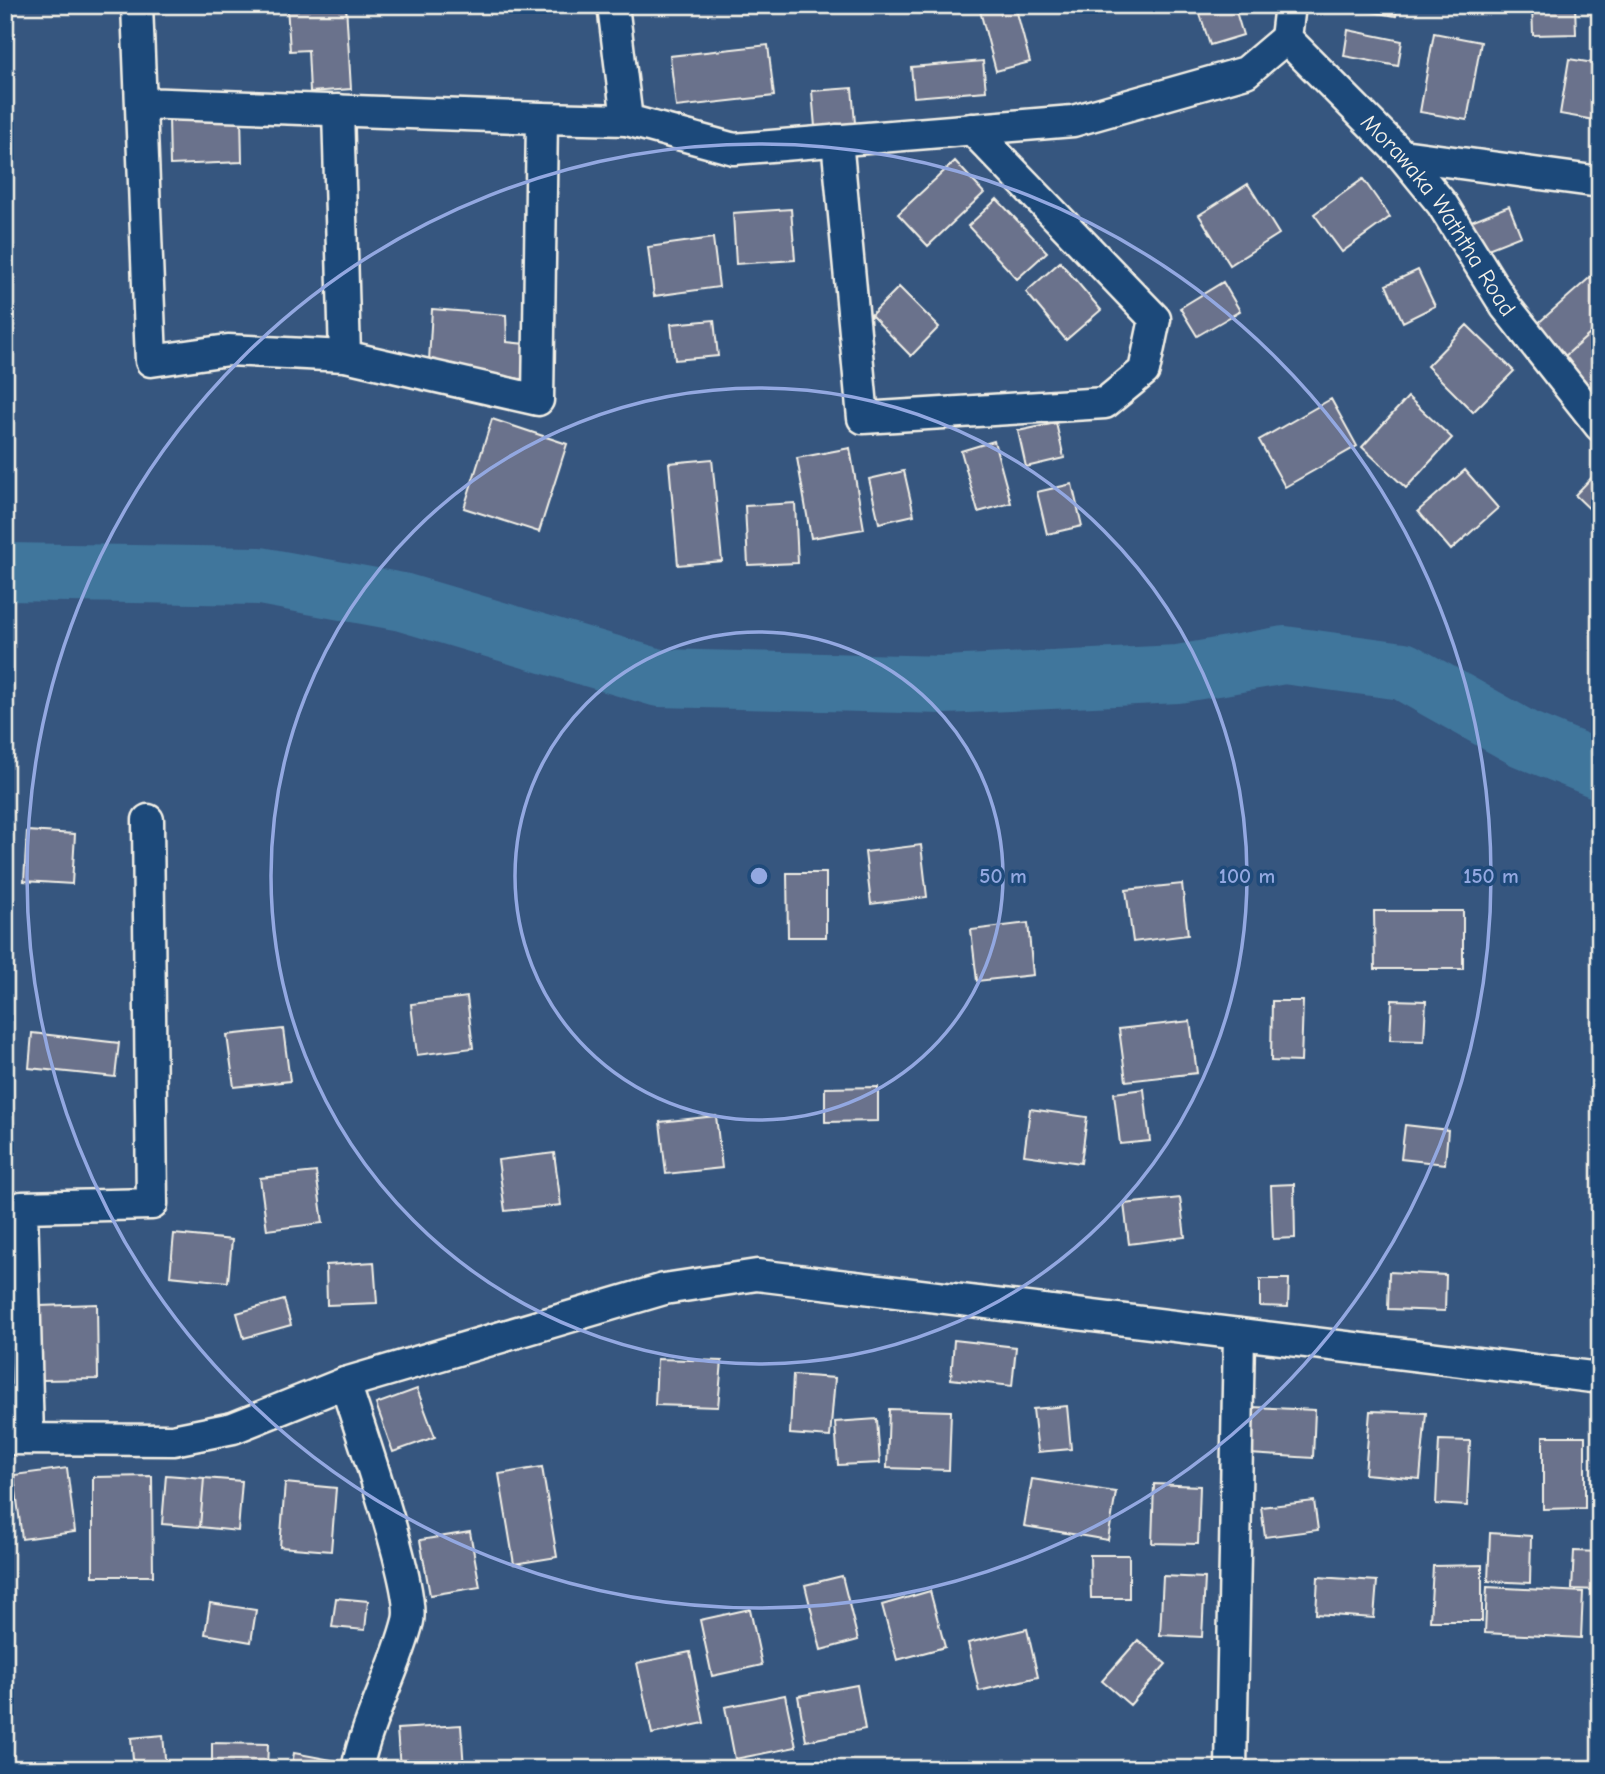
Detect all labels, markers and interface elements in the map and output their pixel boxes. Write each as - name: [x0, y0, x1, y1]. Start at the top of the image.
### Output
- street label: Morawaka Waththa Road: [1356, 108, 1521, 322]
- centre of rings: [747, 864, 771, 888]
- text: 50 m: [979, 864, 1027, 888]
- text: 100 m: [1219, 864, 1275, 888]
- text: 150 m: [1463, 864, 1519, 888]

